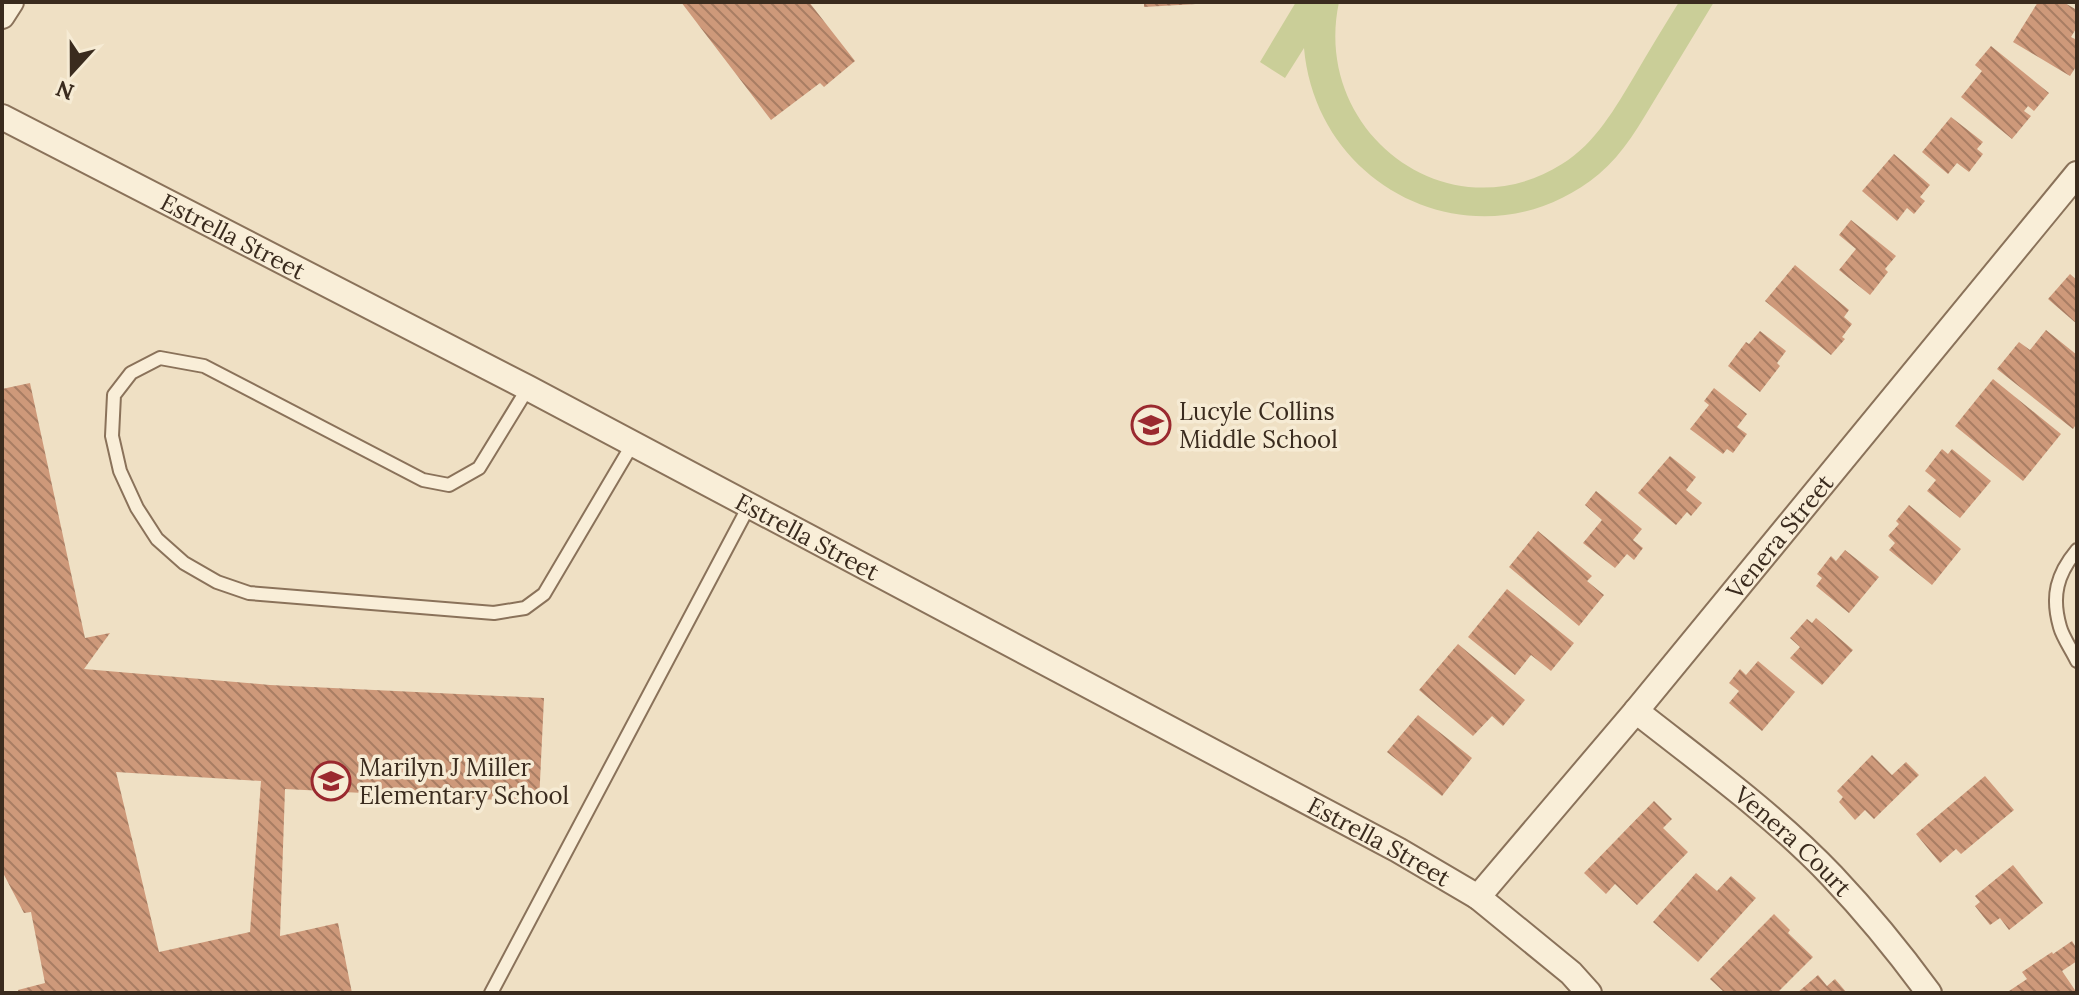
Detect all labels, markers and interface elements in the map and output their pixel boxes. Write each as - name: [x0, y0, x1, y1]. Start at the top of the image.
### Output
- north arrow: [32, 32, 112, 112]
- text: N: [52, 75, 78, 107]
- street label: Estrella Street: [156, 186, 311, 286]
- place label: Lucyle Collins Middle School: [1179, 396, 1338, 455]
- school or university icon: Lucyle Collins Middle School: [1130, 404, 1172, 446]
- street label: Venera Street: [1718, 467, 1840, 606]
- street label: Estrella Street: [730, 485, 885, 588]
- place label: Marilyn J Miller Elementary School: [359, 752, 569, 811]
- school or university icon: Marilyn J Miller Elementary School: [310, 760, 352, 802]
- street label: Venera Court: [1727, 778, 1859, 903]
- street label: Estrella Street: [1302, 789, 1457, 893]

